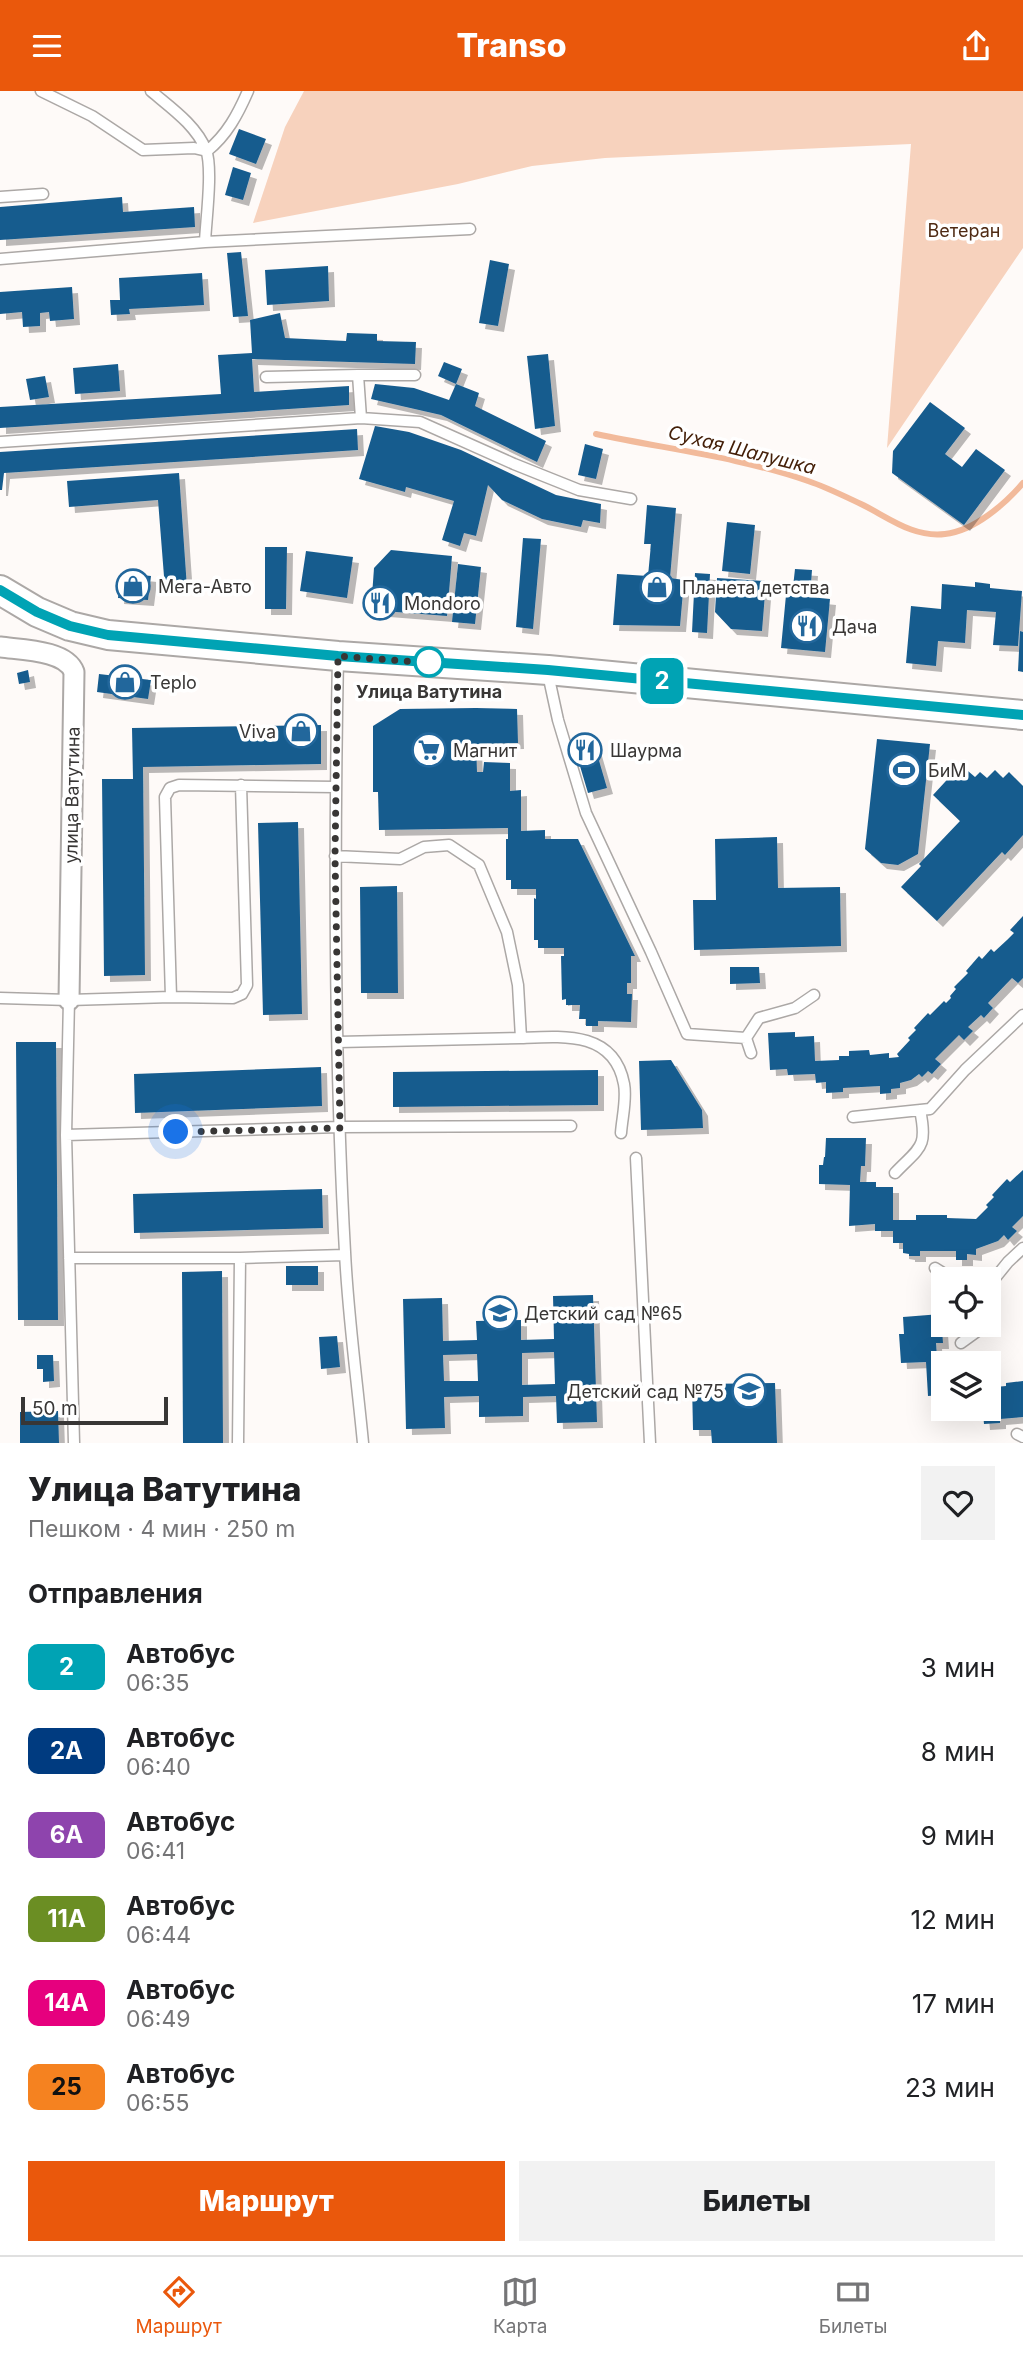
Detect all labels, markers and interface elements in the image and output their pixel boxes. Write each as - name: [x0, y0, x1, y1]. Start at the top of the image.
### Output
- text: Transo: [457, 26, 566, 65]
- icon: menu: [28, 27, 66, 65]
- icon: share: [957, 27, 995, 65]
- park label: Ветеран: [928, 220, 1000, 241]
- water label: Сухая Шалушка: [666, 421, 818, 480]
- shop icon: Мега-Авто: [114, 567, 152, 605]
- shop icon: Планета детства: [638, 568, 676, 606]
- place label: Мега-Авто: [158, 576, 252, 597]
- place label: Планета детства: [682, 577, 830, 598]
- restaurant icon: Mondoro: [361, 584, 399, 622]
- place label: Mondoro: [404, 593, 481, 614]
- restaurant icon: Дача: [788, 607, 826, 645]
- place label: Дача: [832, 616, 877, 637]
- marker: Улица Ватутина: [414, 647, 444, 677]
- line badge: 2: [639, 658, 685, 704]
- shop icon: Teplo: [106, 663, 144, 701]
- text: 2: [654, 666, 670, 695]
- place label: Teplo: [150, 672, 197, 693]
- place label: Улица Ватутина: [356, 681, 502, 702]
- shop icon: Viva: [282, 712, 320, 750]
- place label: Viva: [239, 721, 276, 742]
- street label: улица Ватутина: [60, 726, 84, 864]
- supermarket icon: Магнит: [410, 731, 448, 769]
- restaurant icon: Шаурма: [566, 731, 604, 769]
- place label: Магнит: [453, 740, 518, 761]
- place label: Шаурма: [610, 740, 682, 761]
- sports icon: БиМ: [885, 751, 923, 789]
- place label: БиМ: [928, 760, 967, 781]
- your location: [158, 1114, 193, 1149]
- map controls: [931, 1267, 1001, 1421]
- button: locate: [931, 1267, 1001, 1337]
- school or university icon: Детский сад №65: [481, 1294, 519, 1332]
- place label: Детский сад №65: [524, 1303, 682, 1324]
- button: layers: [931, 1351, 1001, 1421]
- school or university icon: Детский сад №75: [730, 1372, 768, 1410]
- place label: Детский сад №75: [567, 1381, 724, 1402]
- scale bar: [21, 1394, 168, 1426]
- text: 50 m: [32, 1397, 78, 1420]
- button: heart: [921, 1466, 995, 1540]
- text: Улица Ватутина: [28, 1469, 301, 1509]
- text: Пешком · 4 мин · 250 m: [28, 1515, 295, 1543]
- text: Отправления: [28, 1578, 203, 1609]
- text: Автобус: [126, 1638, 235, 1669]
- text: 2: [59, 1652, 74, 1681]
- text: 3 мин: [921, 1652, 995, 1683]
- text: 06:35: [126, 1669, 190, 1697]
- text: Автобус: [126, 1722, 235, 1753]
- text: 2А: [50, 1736, 83, 1765]
- text: 8 мин: [921, 1736, 995, 1767]
- text: 06:40: [126, 1753, 191, 1781]
- text: Автобус: [126, 1806, 235, 1837]
- text: 6А: [50, 1820, 83, 1849]
- text: 9 мин: [921, 1820, 995, 1851]
- text: 06:41: [126, 1837, 185, 1865]
- text: Автобус: [126, 1890, 235, 1921]
- text: 11А: [47, 1904, 86, 1933]
- text: 12 мин: [910, 1904, 995, 1935]
- text: 06:44: [126, 1921, 191, 1949]
- text: Автобус: [126, 1974, 235, 2005]
- text: 14А: [44, 1988, 89, 2017]
- text: 17 мин: [912, 1988, 995, 2019]
- text: 06:49: [126, 2005, 191, 2033]
- text: Автобус: [126, 2058, 235, 2089]
- text: 25: [51, 2072, 82, 2101]
- text: 23 мин: [905, 2072, 995, 2103]
- text: 06:55: [126, 2089, 189, 2117]
- button: Маршрут: [28, 2161, 505, 2241]
- button: Билеты: [519, 2161, 995, 2241]
- tab: Маршрут: [136, 2273, 222, 2338]
- tab: Карта: [493, 2273, 548, 2338]
- tab: Билеты: [819, 2273, 887, 2338]

